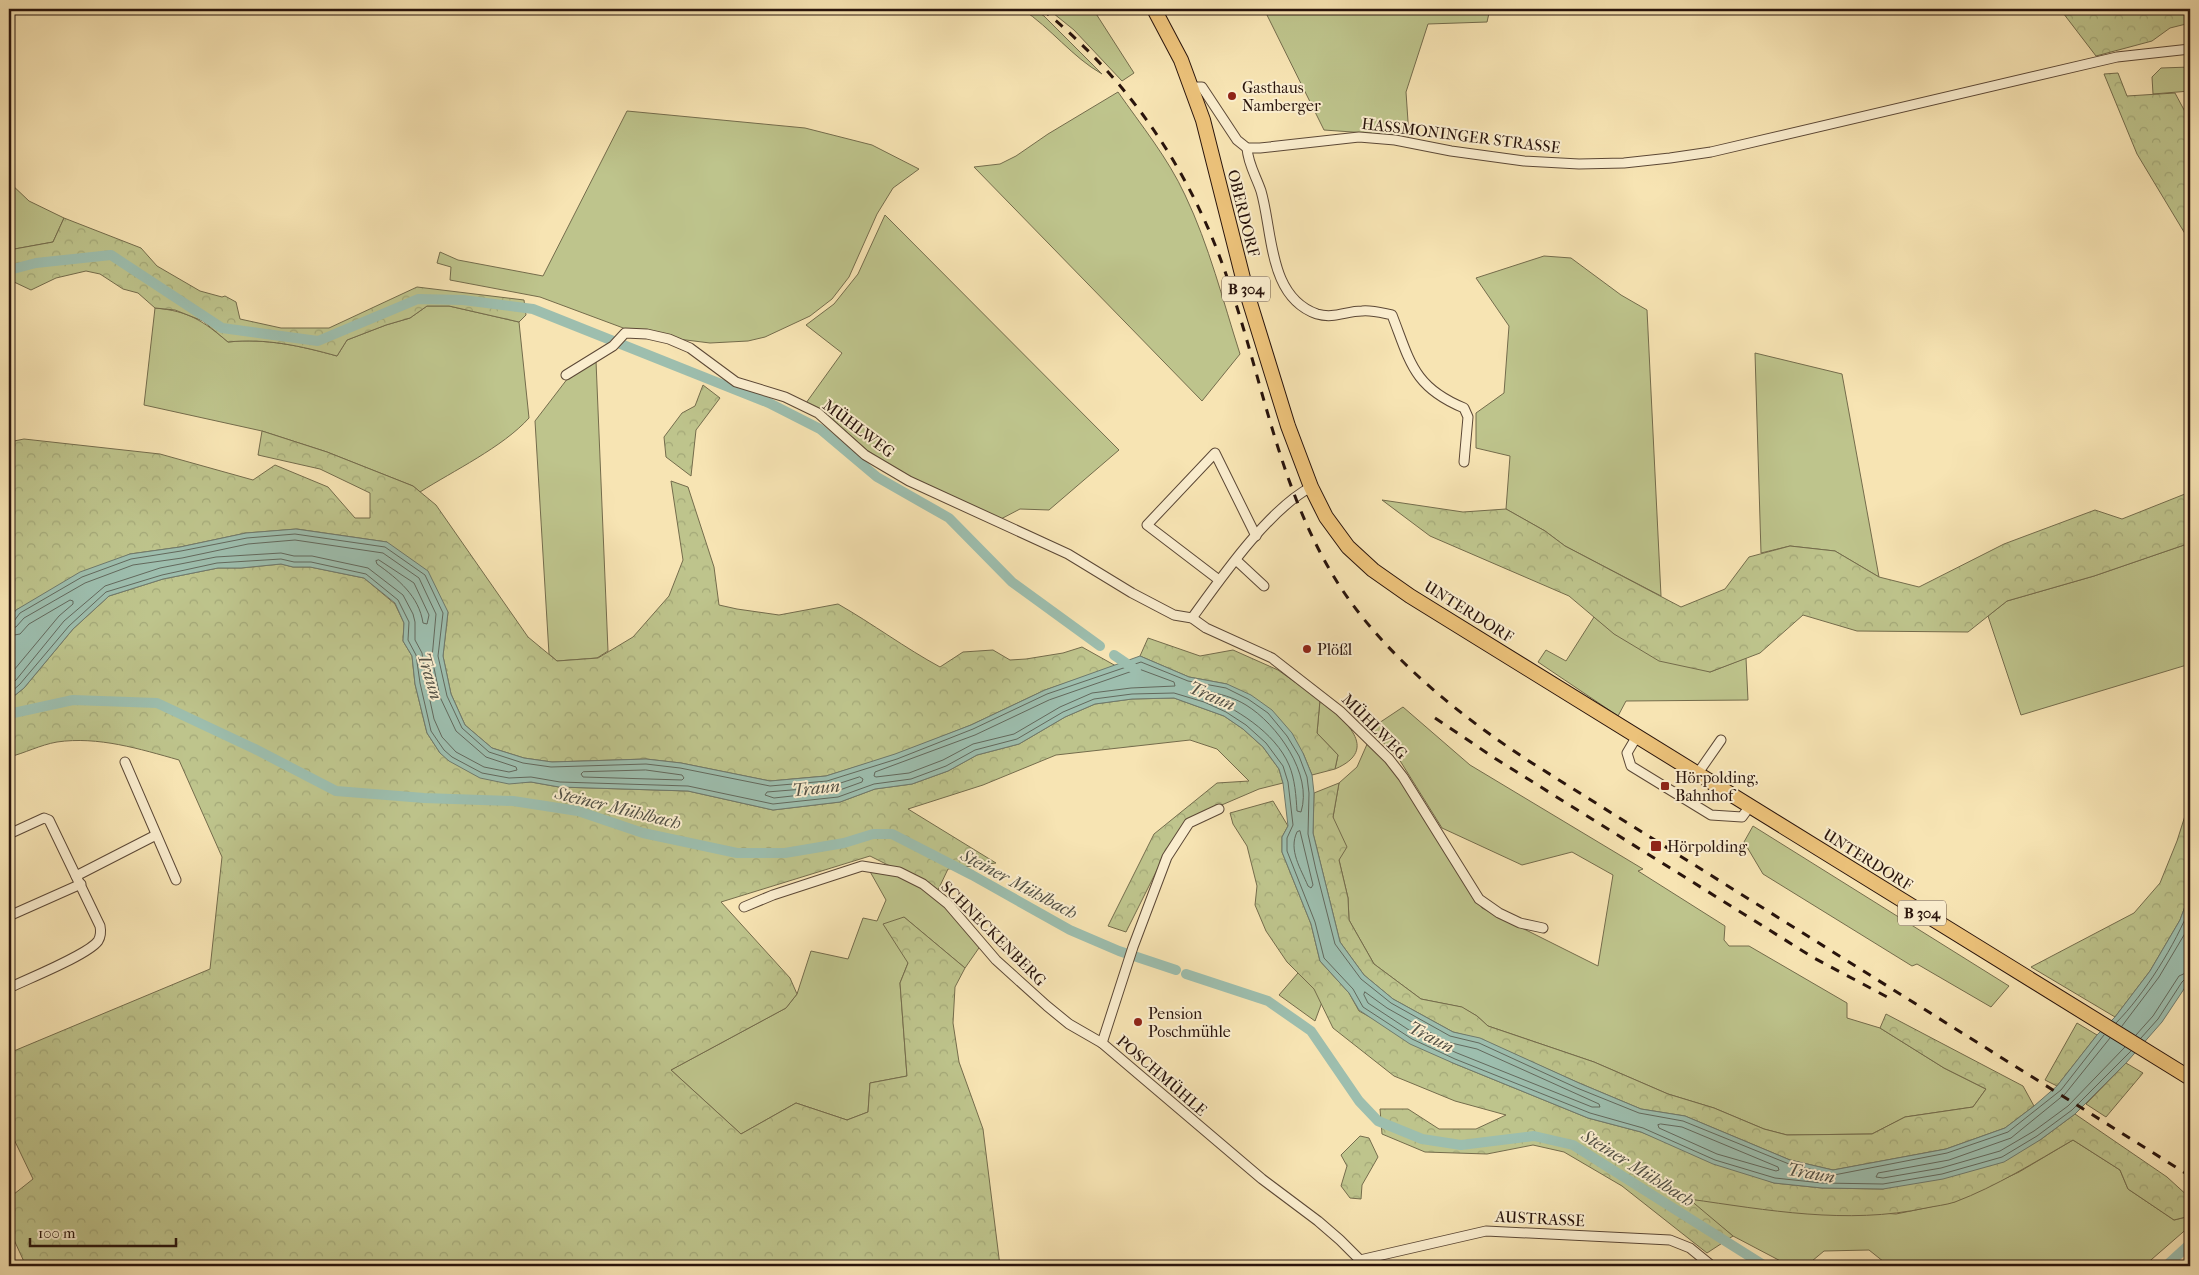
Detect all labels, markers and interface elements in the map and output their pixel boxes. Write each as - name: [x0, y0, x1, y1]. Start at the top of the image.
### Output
- place label: Gasthaus Namberger: [1242, 78, 1321, 115]
- marker: Gasthaus Namberger: [1226, 90, 1238, 102]
- street label: HASSMONINGER STRASSE: [1360, 114, 1562, 157]
- street label: OBERDORF: [1224, 168, 1264, 259]
- road number: B 304: [1222, 276, 1270, 302]
- street label: MÜHLWEG: [819, 395, 898, 462]
- street label: UNTERDORF: [1421, 576, 1517, 647]
- place label: Plößl: [1317, 640, 1353, 659]
- marker: Plößl: [1301, 643, 1313, 655]
- water label: Traun: [412, 650, 447, 702]
- water label: Traun: [1186, 677, 1238, 716]
- street label: MÜHLWEG: [1338, 690, 1411, 763]
- place label: Hörpolding, Bahnhof: [1675, 768, 1758, 805]
- water label: Traun: [791, 776, 841, 801]
- marker: Hörpolding, Bahnhof: [1659, 780, 1671, 792]
- water label: Steiner Mühlbach: [552, 782, 683, 834]
- street label: UNTERDORF: [1820, 824, 1916, 895]
- place label: Hörpolding: [1667, 837, 1747, 856]
- marker: Hörpolding: [1649, 839, 1663, 853]
- water label: Steiner Mühlbach: [956, 844, 1081, 924]
- street label: SCHNECKENBERG: [937, 877, 1050, 990]
- road number: B 304: [1898, 900, 1946, 926]
- place label: Pension Poschmühle: [1148, 1004, 1231, 1041]
- marker: Pension Poschmühle: [1132, 1016, 1144, 1028]
- water label: Traun: [1405, 1017, 1457, 1058]
- street label: POSCHMÜHLE: [1113, 1031, 1211, 1120]
- water label: Steiner Mühlbach: [1577, 1125, 1698, 1212]
- water label: Traun: [1785, 1159, 1836, 1188]
- street label: AUSTRASSE: [1494, 1207, 1586, 1230]
- scale bar: [30, 1215, 176, 1247]
- text: 100 m: [38, 1224, 76, 1242]

